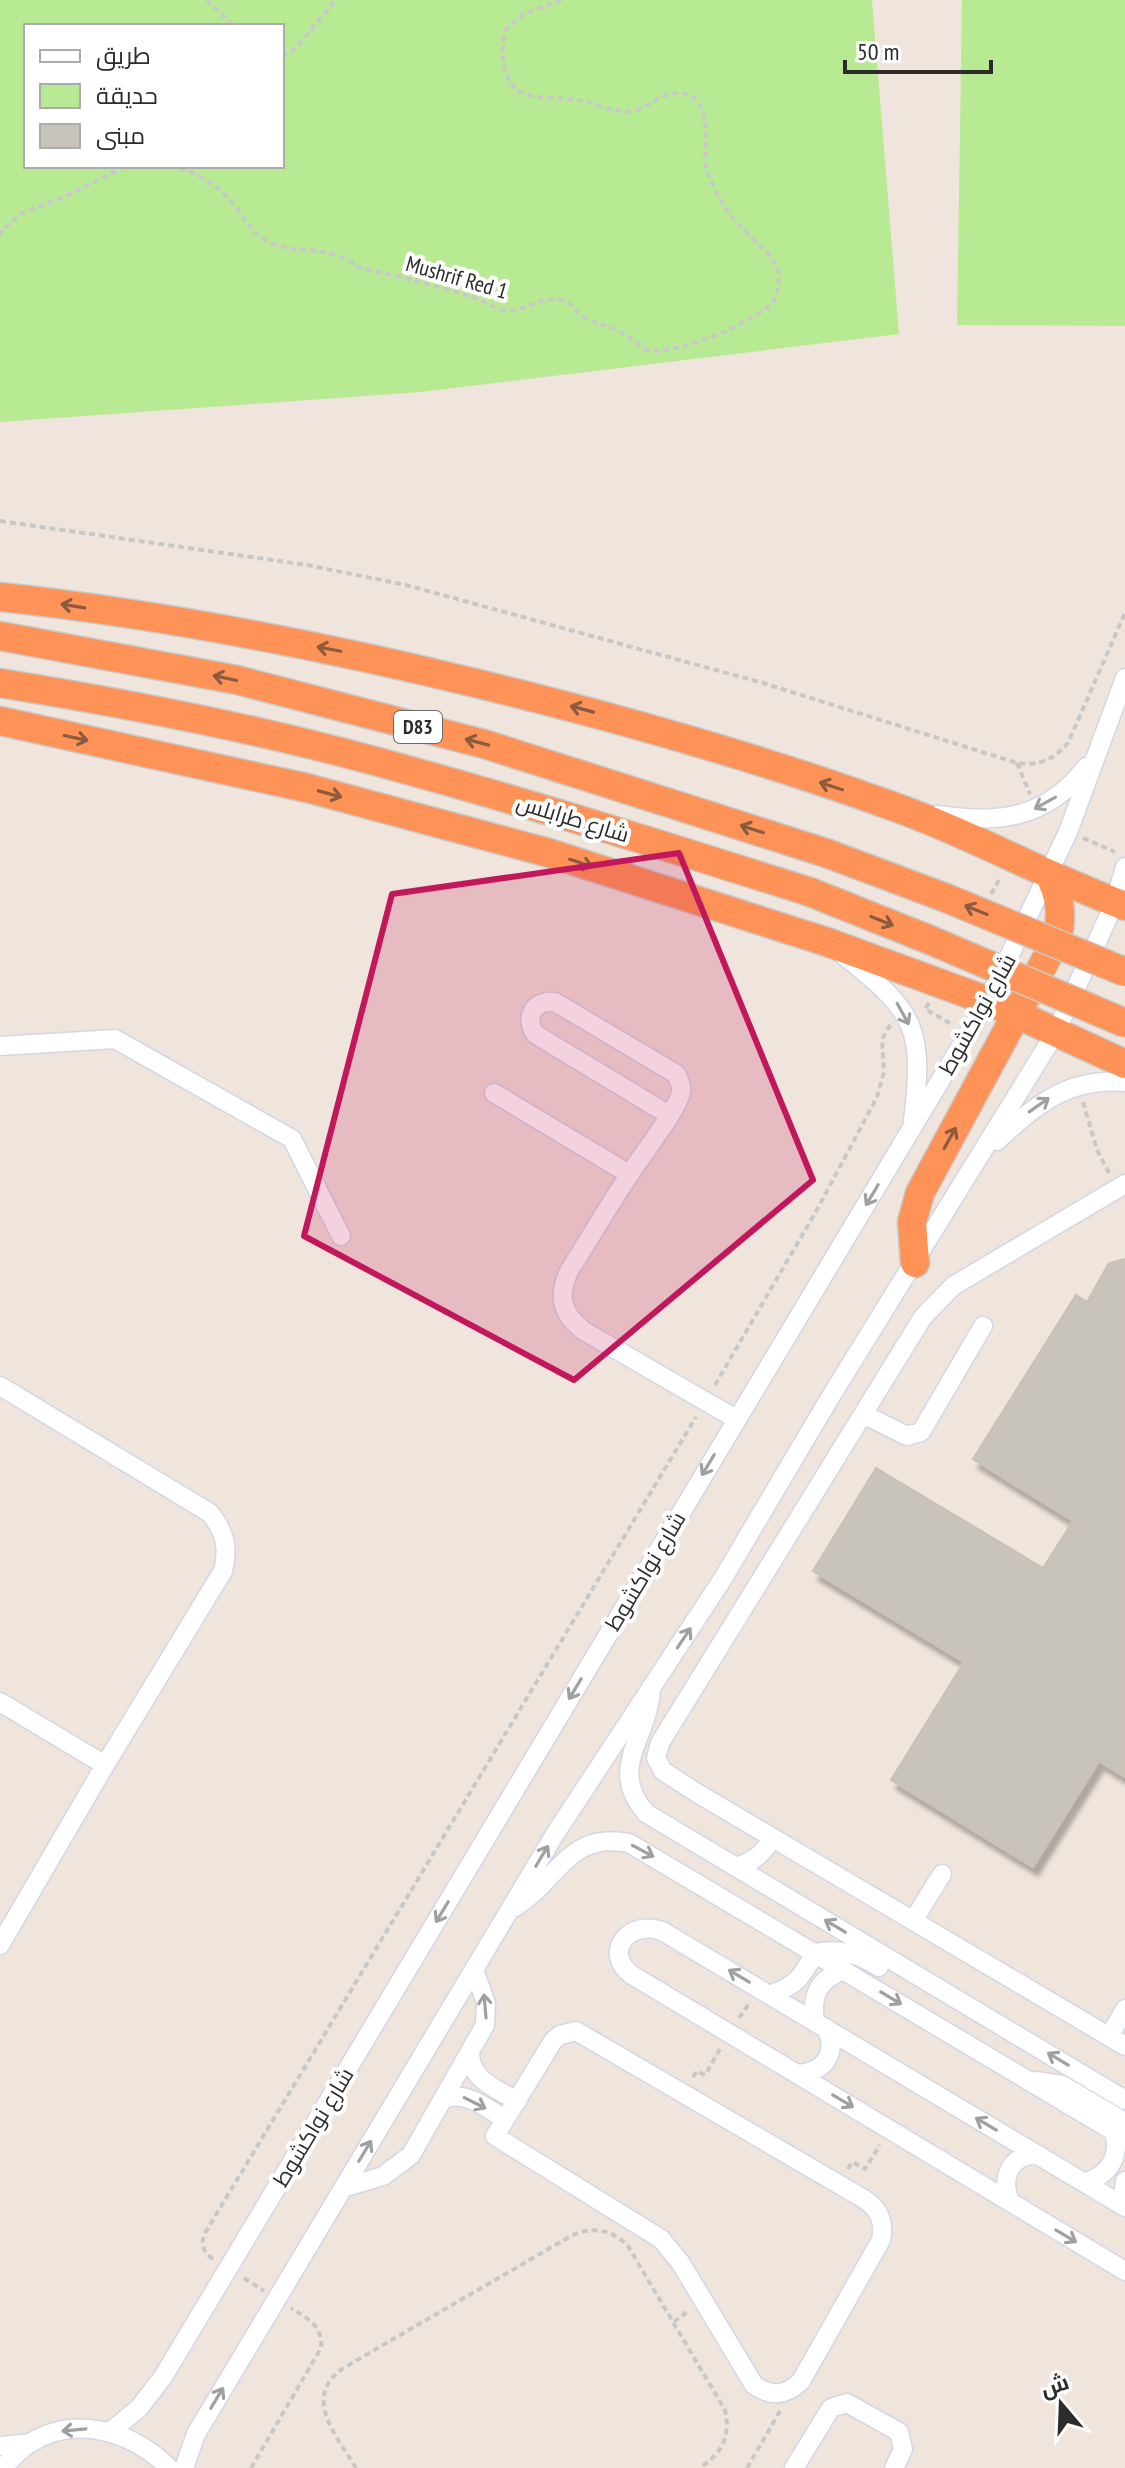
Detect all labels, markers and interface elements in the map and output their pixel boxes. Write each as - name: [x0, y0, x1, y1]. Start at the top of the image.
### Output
- legend: [24, 24, 284, 168]
- scale bar: [845, 24, 991, 74]
- text: 50 m: [857, 36, 899, 67]
- text: طريق: [96, 40, 151, 71]
- text: حديقة: [96, 80, 158, 111]
- text: مبنى: [96, 120, 145, 151]
- street label: Mushrif Red 1: [403, 249, 511, 305]
- one-way arrow: [61, 597, 86, 612]
- one-way arrow: [317, 641, 343, 656]
- one-way arrow: [213, 670, 239, 685]
- one-way arrow: [570, 701, 596, 716]
- road number: D83: [394, 711, 442, 743]
- one-way arrow: [63, 731, 89, 746]
- one-way arrow: [465, 734, 491, 749]
- one-way arrow: [818, 778, 843, 793]
- one-way arrow: [316, 788, 342, 803]
- street label: شارع طرابلس: [513, 788, 633, 849]
- one-way arrow: [1034, 796, 1058, 811]
- one-way arrow: [739, 821, 765, 836]
- one-way arrow: [567, 856, 593, 871]
- one-way arrow: [964, 901, 989, 916]
- one-way arrow: [869, 914, 894, 929]
- street label: شارع نواكشوط: [932, 949, 1023, 1080]
- one-way arrow: [896, 1002, 912, 1025]
- one-way arrow: [1027, 1097, 1049, 1113]
- one-way arrow: [943, 1126, 958, 1150]
- one-way arrow: [863, 1183, 879, 1206]
- one-way arrow: [700, 1453, 716, 1476]
- street label: شارع نواكشوط: [598, 1506, 692, 1636]
- one-way arrow: [676, 1627, 692, 1649]
- one-way arrow: [567, 1677, 583, 1700]
- one-way arrow: [631, 1843, 654, 1859]
- one-way arrow: [534, 1845, 550, 1868]
- one-way arrow: [433, 1900, 449, 1923]
- one-way arrow: [824, 1918, 847, 1934]
- one-way arrow: [727, 1968, 751, 1983]
- one-way arrow: [879, 1990, 902, 2006]
- one-way arrow: [477, 1994, 492, 2020]
- one-way arrow: [1047, 2051, 1070, 2067]
- street label: شارع نواكشوط: [266, 2062, 360, 2192]
- one-way arrow: [831, 2094, 854, 2110]
- one-way arrow: [463, 2095, 487, 2111]
- one-way arrow: [975, 2116, 998, 2132]
- one-way arrow: [357, 2140, 373, 2163]
- one-way arrow: [1054, 2228, 1077, 2244]
- north arrow: [1021, 2364, 1101, 2444]
- text: ش: [1037, 2367, 1072, 2403]
- one-way arrow: [209, 2387, 225, 2410]
- one-way arrow: [61, 2423, 88, 2438]

